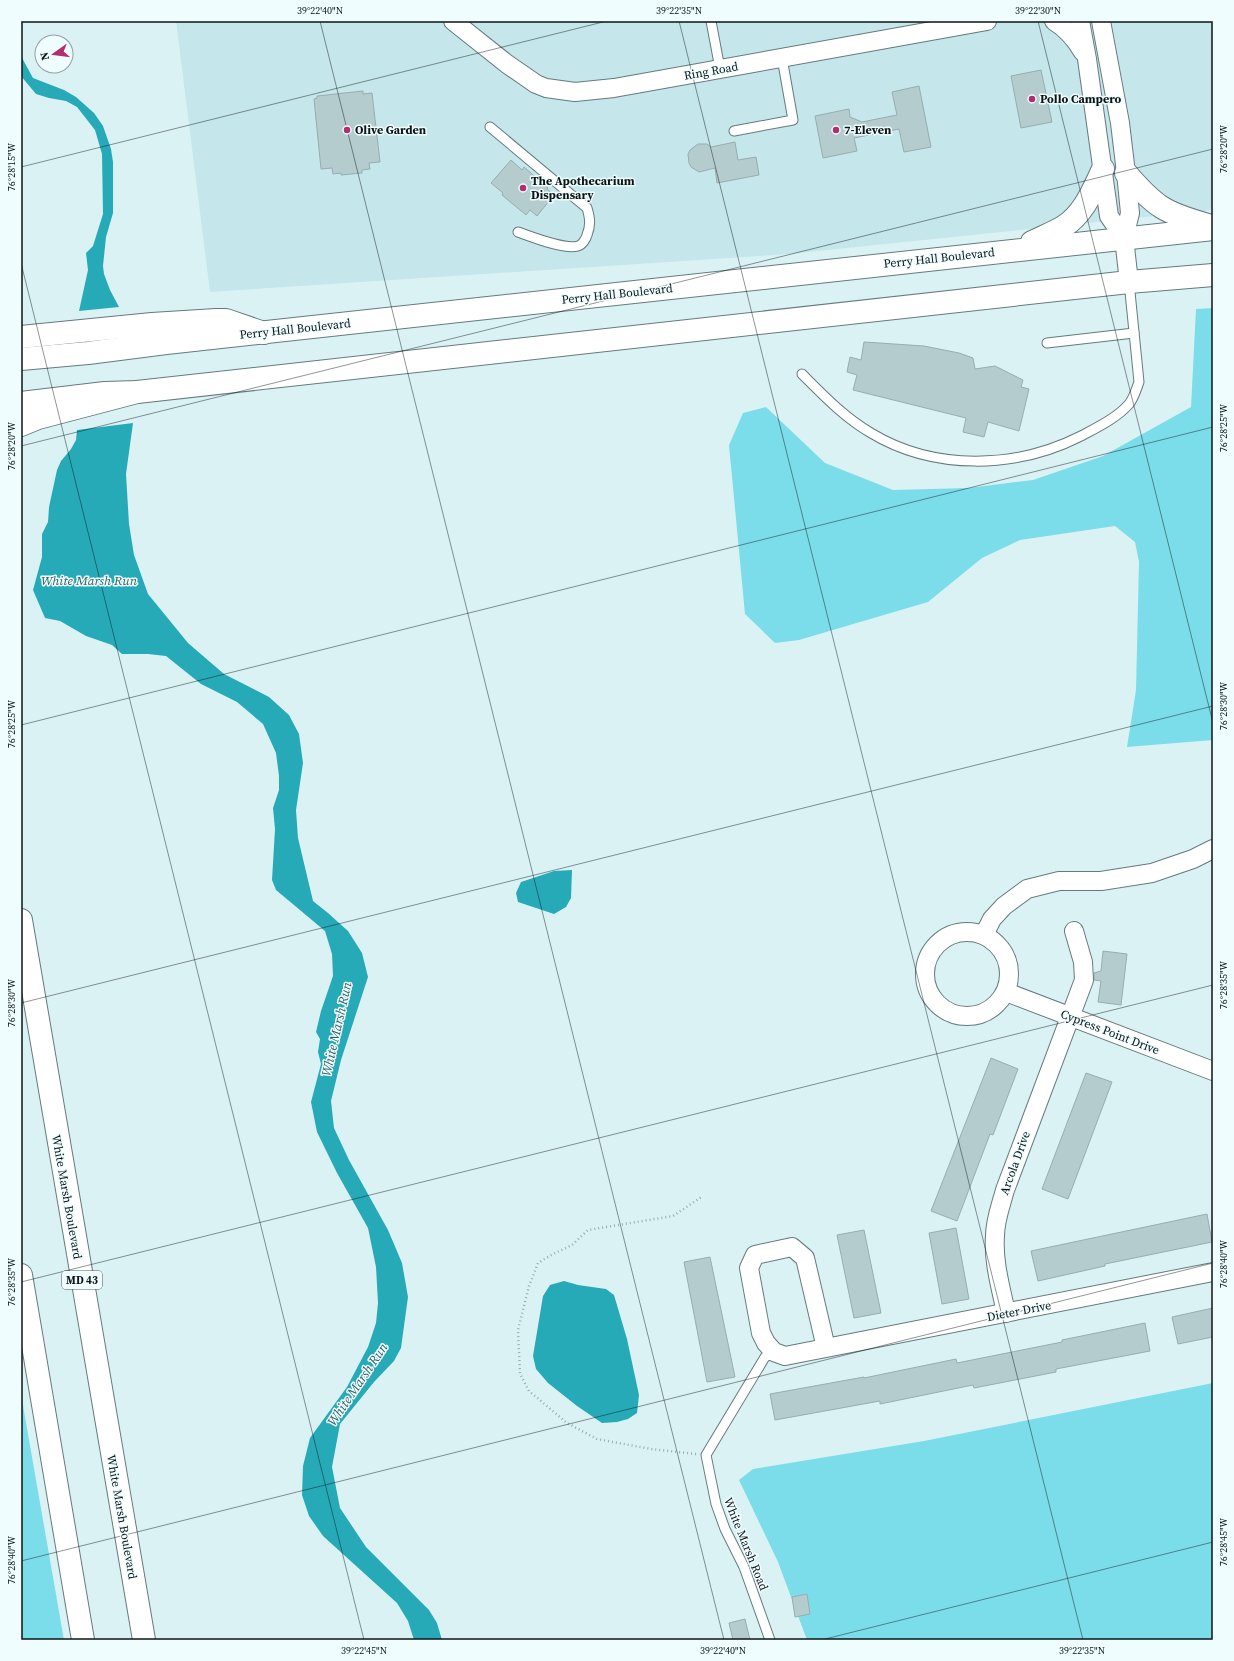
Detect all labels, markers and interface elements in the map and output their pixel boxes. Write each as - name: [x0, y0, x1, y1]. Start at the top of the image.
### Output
- text: 39°22'40"N: [297, 4, 343, 17]
- text: 39°22'35"N: [656, 4, 702, 17]
- text: 39°22'30"N: [1015, 4, 1061, 17]
- north arrow: [34, 34, 74, 74]
- text: N: [37, 51, 53, 62]
- street label: Ring Road: [683, 58, 740, 84]
- place label: Pollo Campero: [1040, 91, 1122, 107]
- marker: Pollo Campero: [1027, 94, 1037, 104]
- place label: Olive Garden: [355, 122, 427, 138]
- place label: 7-Eleven: [844, 122, 892, 138]
- text: 76°28'20"W: [1217, 124, 1230, 173]
- marker: Olive Garden: [342, 125, 352, 135]
- marker: 7-Eleven: [831, 125, 841, 135]
- text: 76°28'15"W: [5, 142, 18, 191]
- place label: The Apothecarium Dispensary: [531, 173, 635, 203]
- marker: The Apothecarium Dispensary: [518, 183, 528, 193]
- street label: Perry Hall Boulevard: [883, 244, 996, 272]
- street label: Perry Hall Boulevard: [561, 280, 674, 308]
- street label: Perry Hall Boulevard: [239, 315, 352, 343]
- text: 76°28'25"W: [1217, 403, 1230, 452]
- text: 76°28'20"W: [5, 421, 18, 470]
- water label: White Marsh Run: [41, 572, 138, 589]
- text: 76°28'30"W: [1217, 681, 1230, 730]
- text: 76°28'25"W: [5, 699, 18, 748]
- text: 76°28'35"W: [1217, 960, 1230, 1009]
- text: 76°28'30"W: [5, 978, 18, 1027]
- water label: White Marsh Run: [317, 980, 356, 1078]
- street label: Cypress Point Drive: [1058, 1006, 1162, 1058]
- street label: Arcola Drive: [996, 1129, 1034, 1197]
- street label: White Marsh Boulevard: [48, 1134, 86, 1261]
- text: 76°28'40"W: [1217, 1239, 1230, 1288]
- text: 76°28'35"W: [5, 1257, 18, 1306]
- road number: MD 43: [62, 1271, 102, 1289]
- street label: Dieter Drive: [986, 1297, 1052, 1325]
- water label: White Marsh Run: [323, 1339, 392, 1429]
- street label: White Marsh Boulevard: [103, 1454, 141, 1581]
- street label: White Marsh Road: [720, 1495, 772, 1593]
- text: 76°28'45"W: [1217, 1517, 1230, 1566]
- text: 76°28'40"W: [5, 1535, 18, 1584]
- text: 39°22'45"N: [341, 1644, 387, 1657]
- text: 39°22'40"N: [700, 1644, 746, 1657]
- text: 39°22'35"N: [1059, 1644, 1105, 1657]

